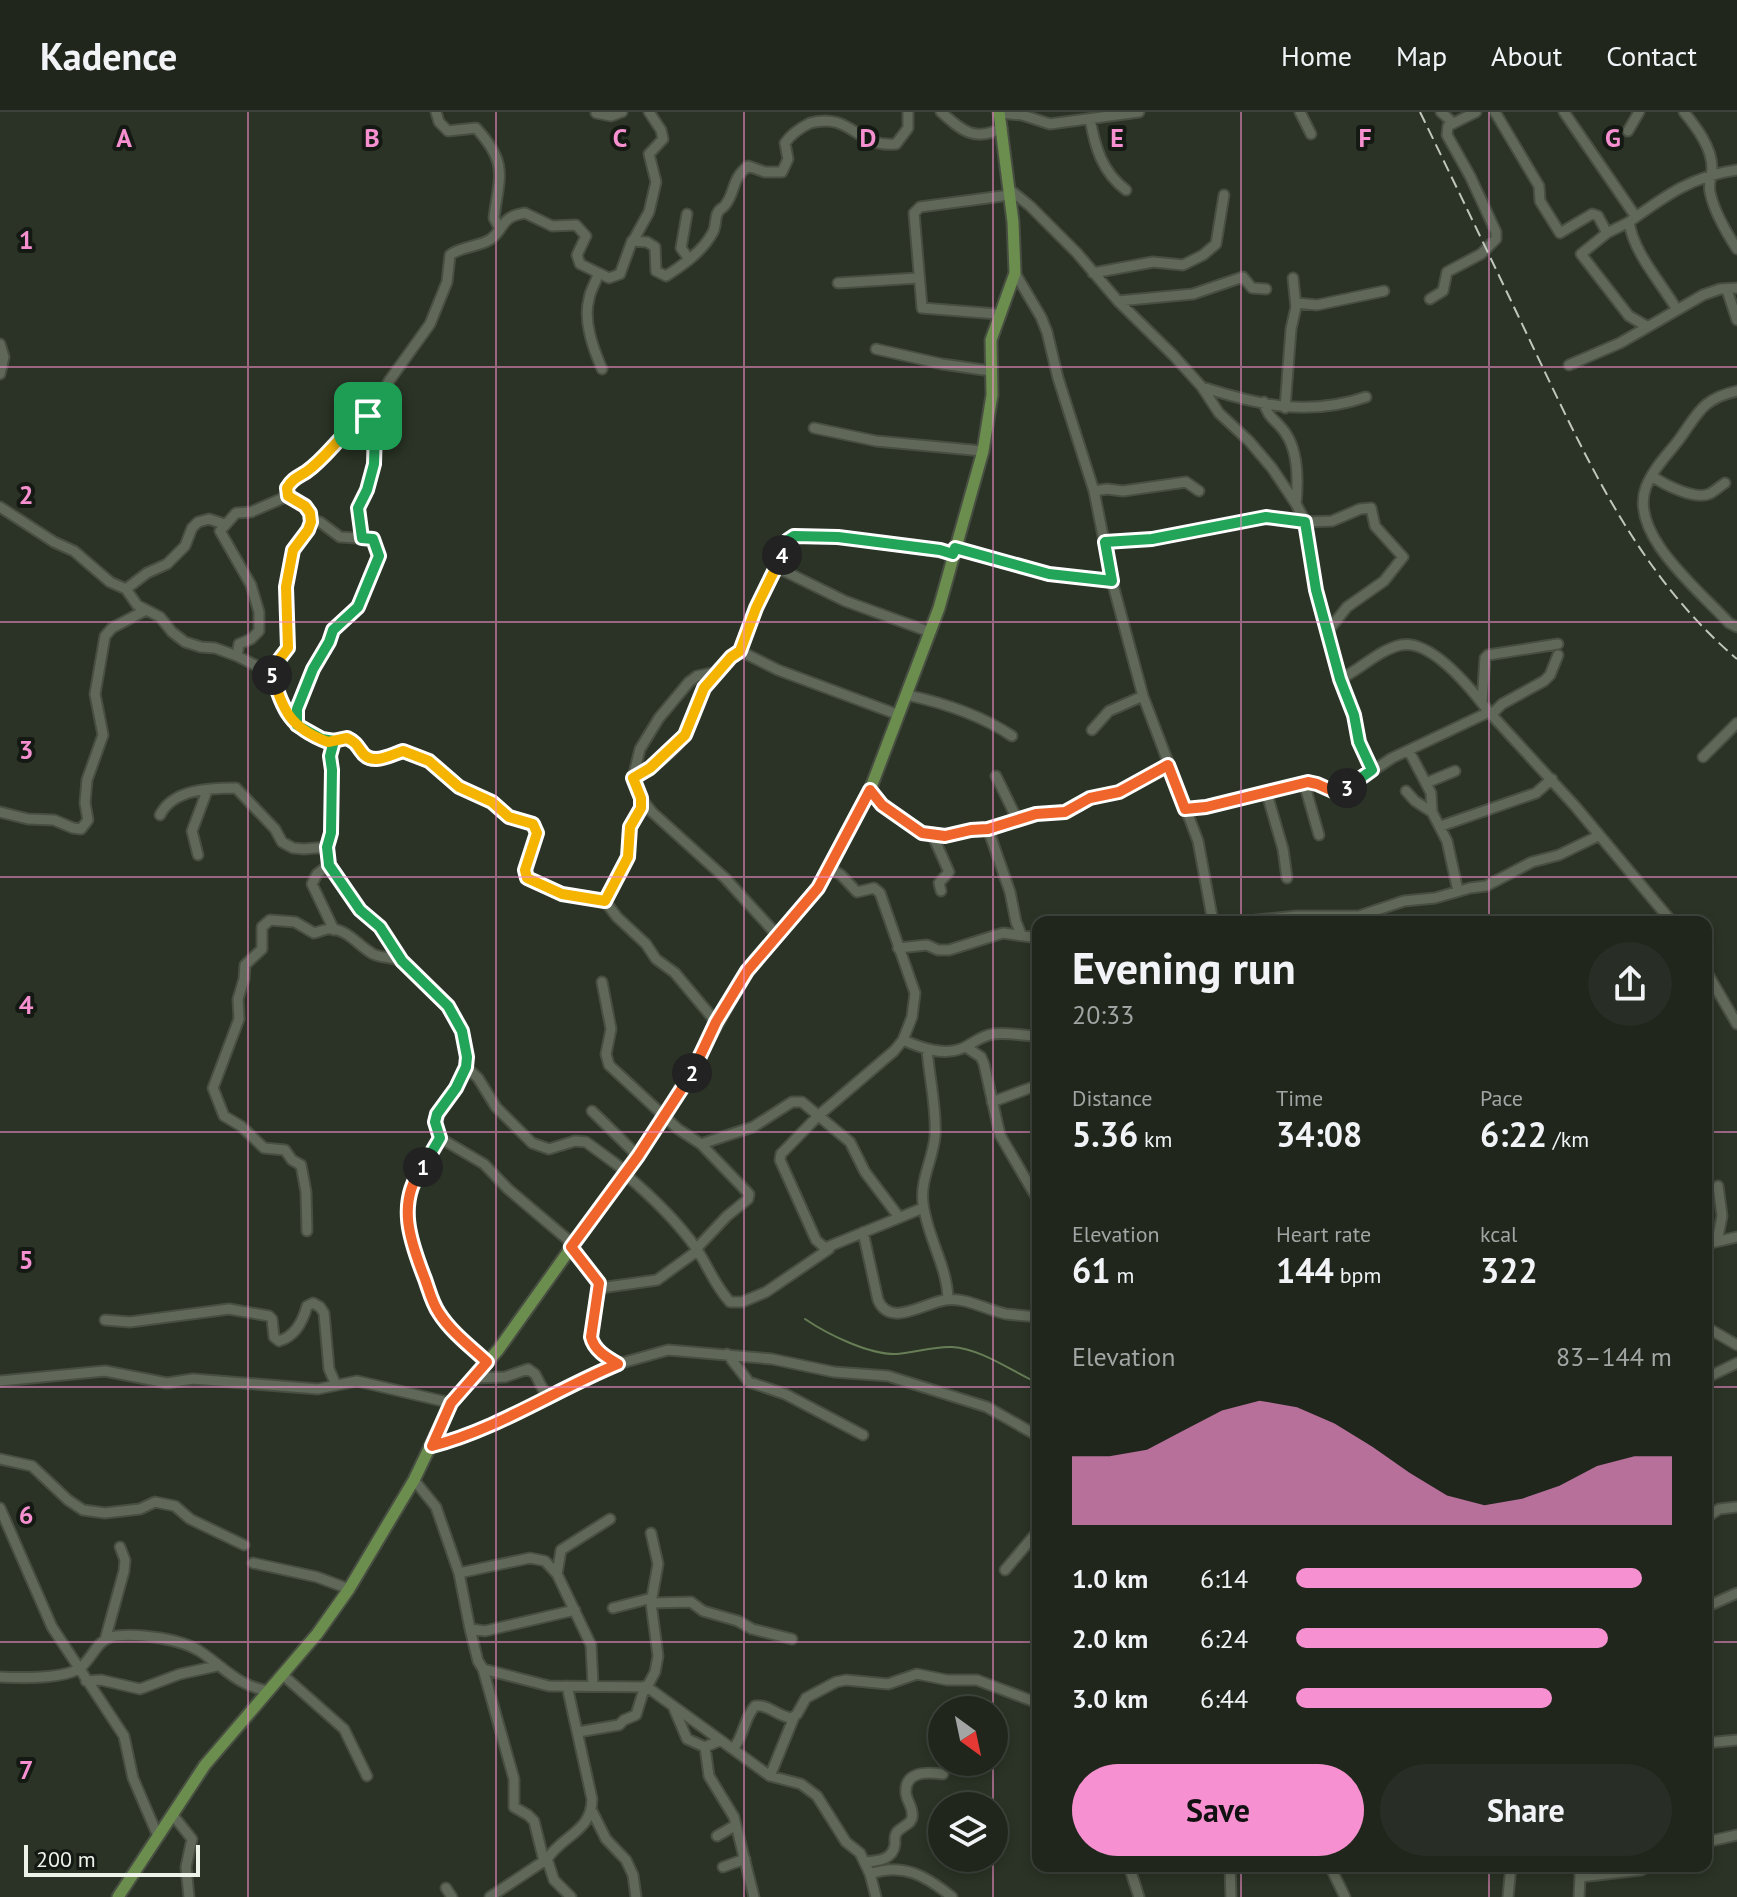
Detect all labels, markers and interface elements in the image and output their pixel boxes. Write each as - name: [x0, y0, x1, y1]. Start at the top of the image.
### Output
- text: Kadence: [40, 31, 177, 80]
- text: Home: [1281, 37, 1352, 74]
- text: Map: [1396, 37, 1447, 74]
- text: About: [1491, 37, 1562, 74]
- text: Contact: [1606, 37, 1697, 74]
- text: A: [116, 121, 132, 154]
- text: B: [364, 121, 380, 154]
- text: C: [613, 121, 627, 154]
- text: D: [860, 121, 876, 154]
- text: E: [1110, 121, 1124, 154]
- text: F: [1358, 121, 1372, 154]
- text: G: [1605, 121, 1621, 154]
- text: 1: [19, 223, 33, 256]
- pin: [334, 382, 402, 450]
- icon: arrive: [346, 394, 390, 438]
- text: 2: [19, 478, 33, 511]
- pin: 4: [762, 535, 802, 575]
- text: 4: [776, 541, 788, 569]
- pin: 5: [252, 655, 292, 695]
- text: 5: [266, 661, 278, 689]
- text: 3: [19, 733, 33, 766]
- pin: 3: [1327, 768, 1367, 808]
- text: 3: [1341, 774, 1353, 802]
- text: Evening run: [1072, 939, 1296, 996]
- button: share: [1588, 942, 1672, 1026]
- text: 4: [19, 988, 34, 1021]
- text: 20:33: [1072, 998, 1134, 1031]
- pin: 2: [672, 1053, 712, 1093]
- text: 2: [686, 1059, 698, 1087]
- text: Distance: [1072, 1084, 1153, 1112]
- text: Time: [1276, 1084, 1323, 1112]
- text: Pace: [1480, 1084, 1523, 1112]
- text: 5.36: [1072, 1112, 1138, 1156]
- text: 34:08: [1276, 1112, 1362, 1156]
- text: 6:22: [1480, 1112, 1547, 1156]
- text: km: [1138, 1125, 1172, 1153]
- text: /km: [1547, 1125, 1589, 1153]
- pin: 1: [403, 1147, 443, 1187]
- text: 1: [417, 1153, 429, 1181]
- text: Elevation: [1072, 1220, 1160, 1248]
- text: Heart rate: [1276, 1220, 1371, 1248]
- text: kcal: [1480, 1220, 1518, 1248]
- text: 5: [19, 1243, 33, 1276]
- text: 61: [1072, 1248, 1111, 1292]
- text: 144: [1276, 1248, 1334, 1292]
- text: 322: [1480, 1248, 1538, 1292]
- text: m: [1111, 1261, 1134, 1289]
- text: bpm: [1334, 1261, 1381, 1289]
- text: Elevation: [1072, 1340, 1176, 1373]
- text: 83–144 m: [1556, 1340, 1672, 1373]
- text: 6: [19, 1498, 33, 1531]
- text: 1.0 km: [1072, 1562, 1148, 1595]
- text: 6:14: [1200, 1562, 1248, 1595]
- text: 2.0 km: [1072, 1622, 1148, 1655]
- text: 6:24: [1200, 1622, 1248, 1655]
- text: 3.0 km: [1072, 1682, 1148, 1715]
- text: 6:44: [1200, 1682, 1248, 1715]
- north arrow: [928, 1696, 1008, 1776]
- map controls: [928, 1696, 1008, 1872]
- text: 7: [19, 1753, 33, 1786]
- button: Save: [1072, 1764, 1364, 1856]
- button: Share: [1380, 1764, 1672, 1856]
- button: layers: [928, 1792, 1008, 1872]
- scale bar: [24, 1841, 200, 1877]
- text: 200 m: [36, 1845, 96, 1873]

